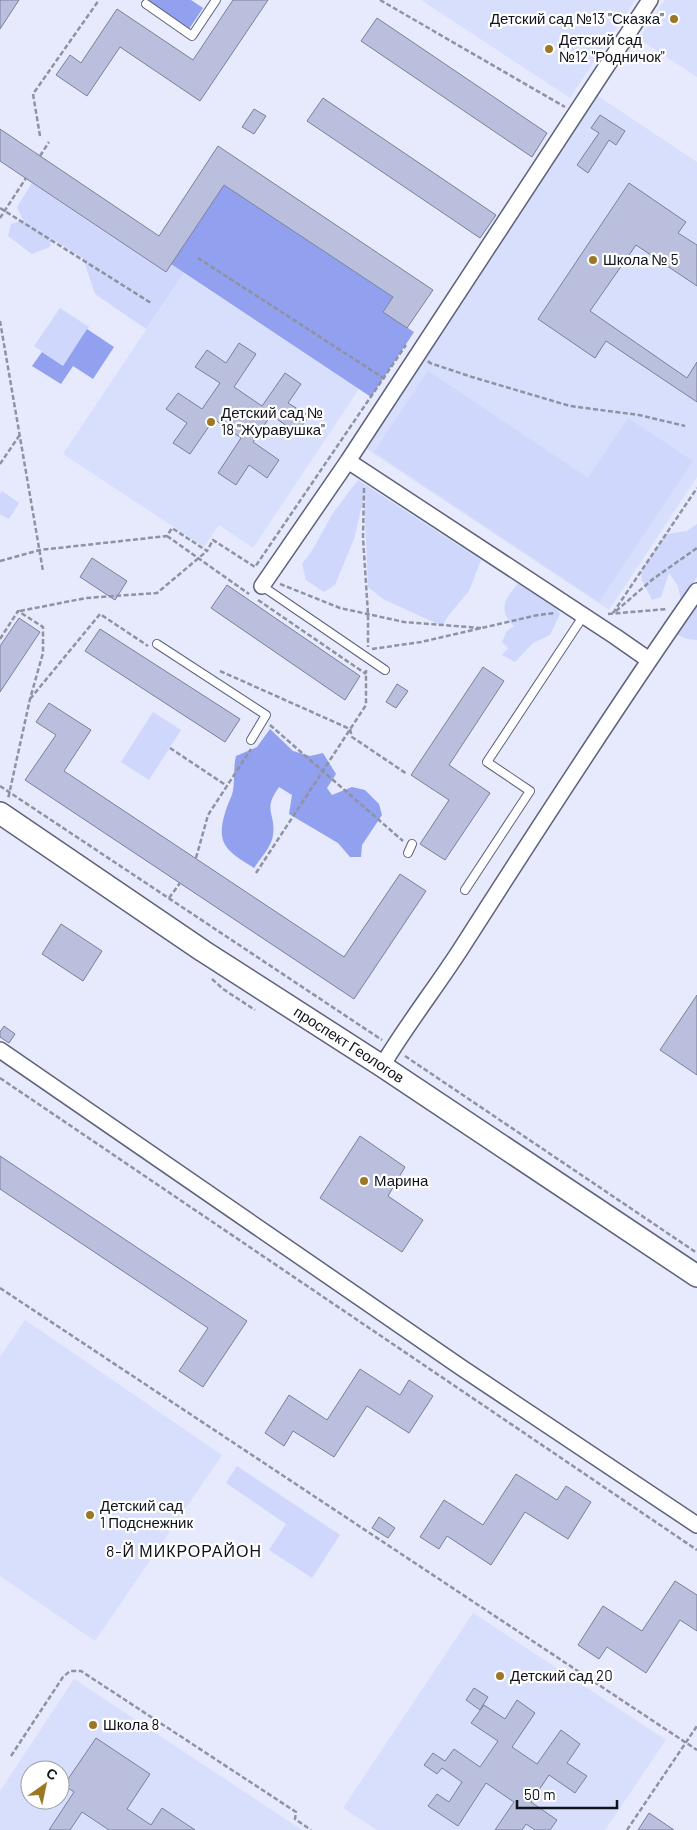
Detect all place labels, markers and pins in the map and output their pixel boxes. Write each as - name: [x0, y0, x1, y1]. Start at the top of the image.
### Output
- place label: Детский сад №13 "Сказка": [490, 9, 664, 27]
- marker: Детский сад №13 "Сказка": [668, 13, 680, 25]
- place label: Детский сад №12 "Родничок": [559, 30, 665, 65]
- marker: Детский сад №12 "Родничок": [543, 43, 555, 55]
- place label: Школа № 5: [603, 250, 678, 268]
- marker: Школа № 5: [587, 254, 599, 266]
- place label: Детский сад № 18 "Журавушка": [221, 403, 325, 438]
- marker: Детский сад № 18 "Журавушка": [205, 416, 217, 428]
- place label: Марина: [374, 1171, 429, 1189]
- marker: Марина: [358, 1175, 370, 1187]
- place label: Детский сад 1 Подснежник: [100, 1496, 193, 1531]
- marker: Детский сад 1 Подснежник: [84, 1509, 96, 1521]
- place label: Детский сад 20: [510, 1666, 613, 1684]
- marker: Детский сад 20: [494, 1670, 506, 1682]
- place label: Школа 8: [103, 1715, 159, 1733]
- marker: Школа 8: [87, 1719, 99, 1731]

